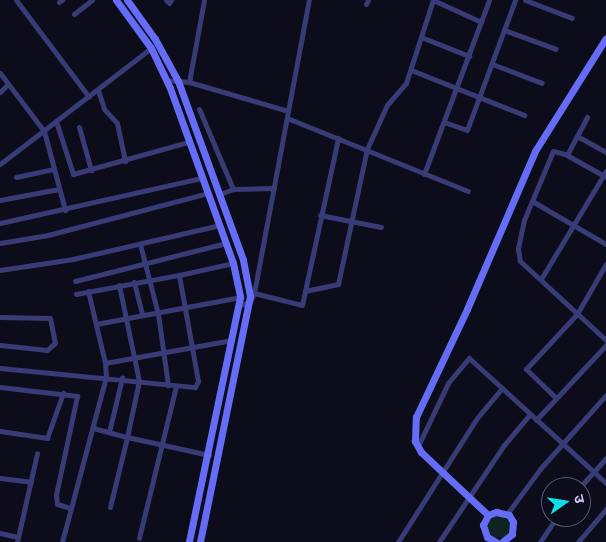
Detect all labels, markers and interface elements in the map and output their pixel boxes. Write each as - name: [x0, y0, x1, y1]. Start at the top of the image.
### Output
- north arrow: [541, 477, 591, 527]
- text: उ: [571, 493, 589, 505]

